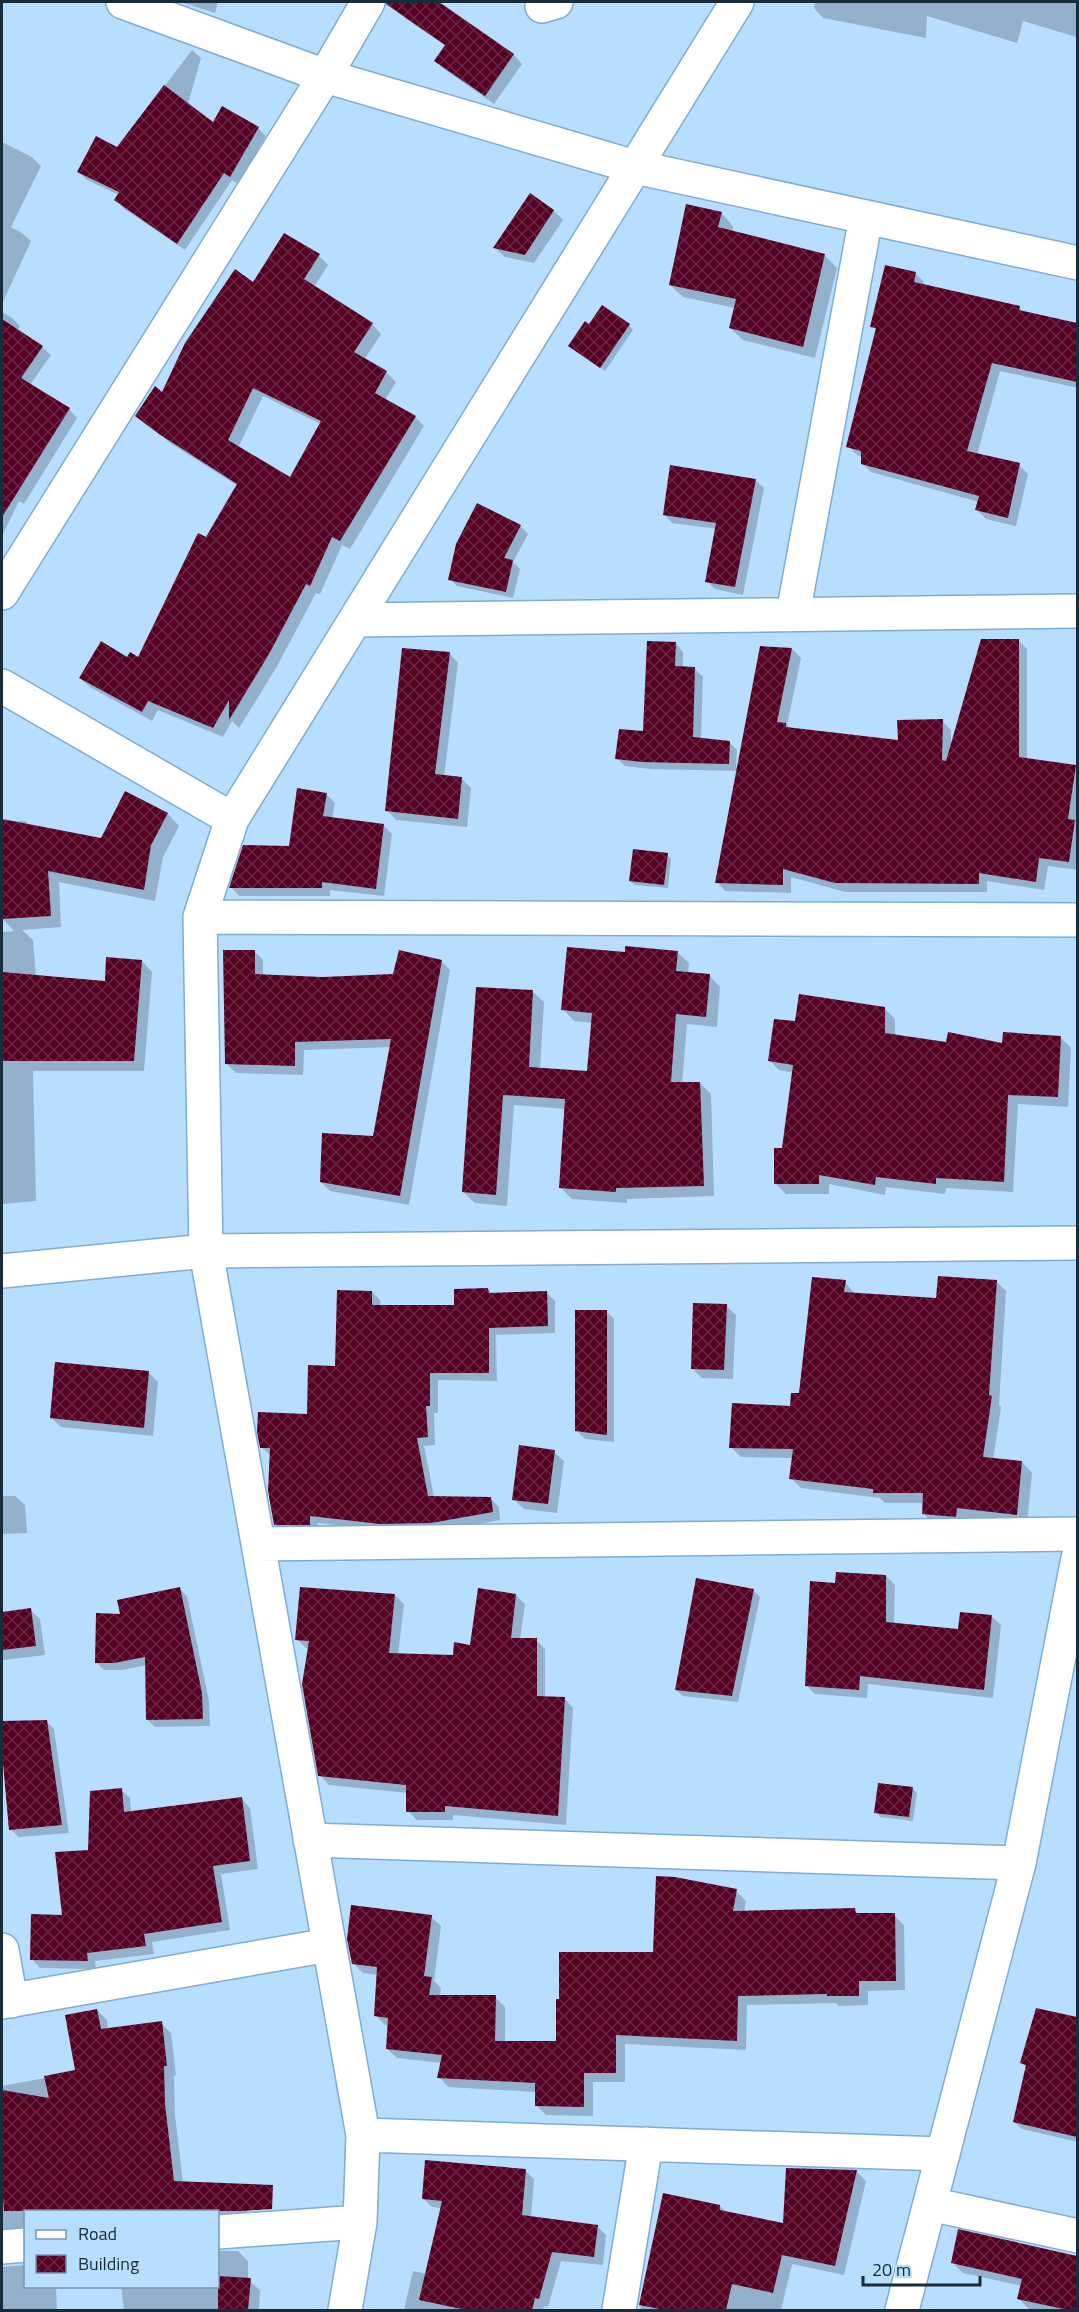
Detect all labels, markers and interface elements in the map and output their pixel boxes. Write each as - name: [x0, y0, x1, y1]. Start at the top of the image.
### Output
- legend: [24, 2210, 219, 2288]
- text: Road: [78, 2220, 117, 2247]
- scale bar: [863, 2249, 980, 2287]
- text: Building: [78, 2250, 139, 2277]
- text: 20 m: [872, 2256, 911, 2283]

